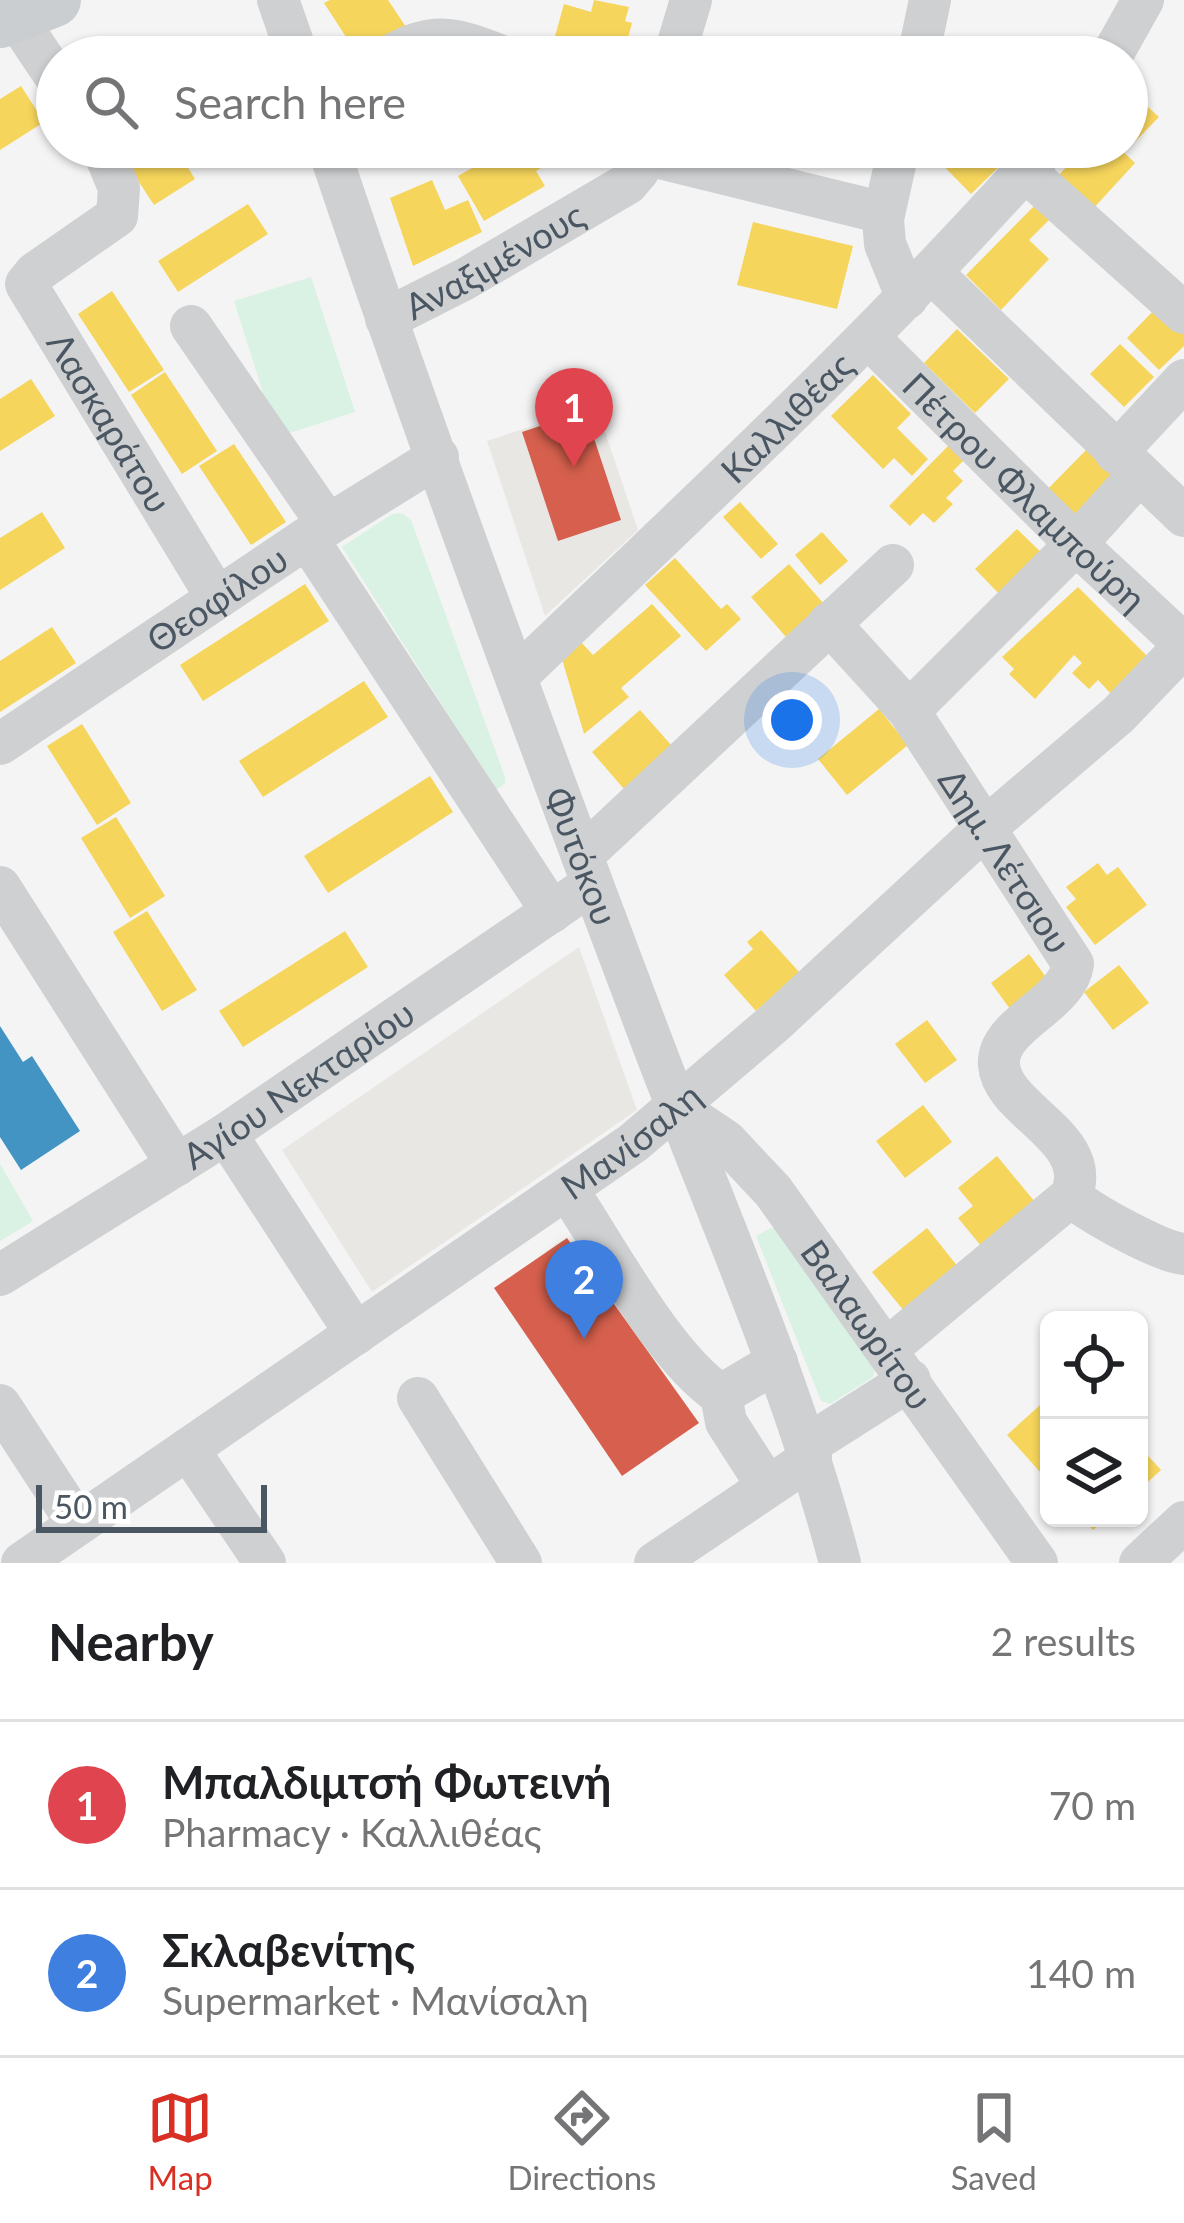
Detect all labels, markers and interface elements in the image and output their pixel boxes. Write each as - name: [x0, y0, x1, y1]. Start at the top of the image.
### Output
- search box: [36, 36, 1148, 168]
- icon: search: [78, 69, 144, 135]
- text: Search here: [174, 75, 406, 129]
- street label: Αναξιμένους: [397, 192, 592, 328]
- street label: Λασκαράτου: [38, 324, 182, 520]
- street label: Καλλιθέας: [711, 343, 862, 492]
- street label: Πέτρου Φλαμπούρη: [894, 363, 1156, 620]
- pin: 1: [535, 368, 613, 467]
- street label: Θεοφίλου: [138, 536, 296, 661]
- your location: [762, 690, 822, 750]
- street label: Δημ. Λέτσιου: [930, 760, 1082, 961]
- street label: Φυτόκου: [536, 781, 628, 931]
- street label: Αγίου Νεκταρίου: [174, 990, 422, 1178]
- street label: Μανίσαλη: [552, 1073, 710, 1208]
- street label: Βαλαωρίτου: [792, 1231, 943, 1418]
- pin: 2: [545, 1240, 623, 1339]
- map controls: [1040, 1311, 1148, 1527]
- button: locate: [1040, 1311, 1148, 1419]
- button: layers: [1040, 1419, 1148, 1527]
- scale bar: [36, 1479, 267, 1532]
- text: 50 m: [54, 1486, 128, 1526]
- text: Nearby: [48, 1611, 214, 1672]
- text: 2 results: [991, 1618, 1136, 1664]
- text: Μπαλδιμτσή Φωτεινή: [162, 1755, 611, 1809]
- text: 1: [76, 1782, 98, 1828]
- text: 70 m: [1049, 1782, 1136, 1828]
- text: Pharmacy · Καλλιθέας: [162, 1809, 542, 1855]
- text: Σκλαβενίτης: [162, 1923, 415, 1977]
- text: 2: [76, 1950, 98, 1996]
- text: 140 m: [1026, 1950, 1136, 1996]
- text: Supermarket · Μανίσαλη: [162, 1977, 589, 2023]
- tab: Map: [147, 2085, 213, 2197]
- tab: Directions: [507, 2085, 656, 2197]
- tab: Saved: [951, 2085, 1037, 2197]

